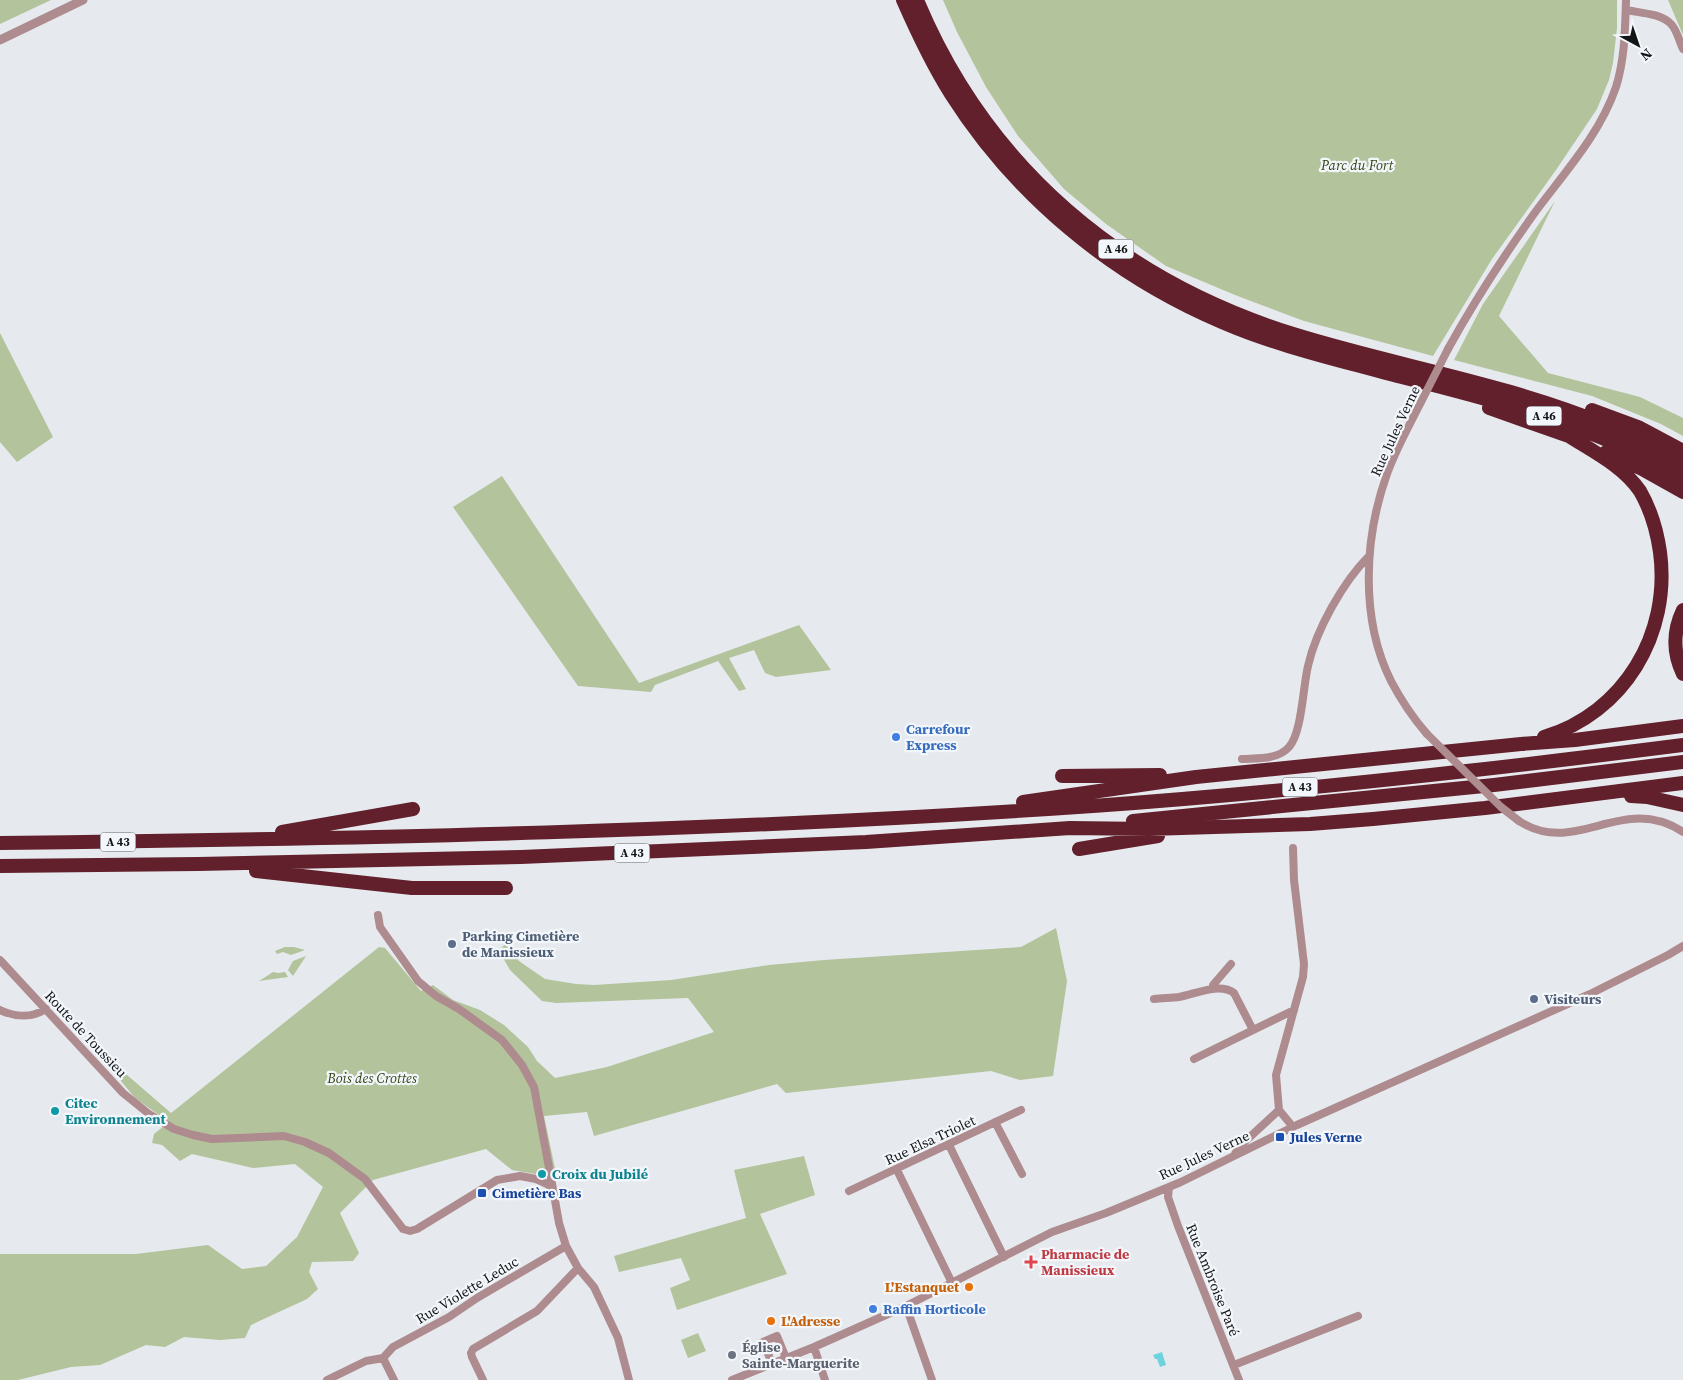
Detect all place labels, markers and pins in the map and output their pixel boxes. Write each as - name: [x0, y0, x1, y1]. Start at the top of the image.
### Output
- place label: Carrefour Express: [906, 719, 970, 755]
- marker: Carrefour Express: [890, 731, 902, 743]
- place label: Parking Cimetière de Manissieux: [462, 926, 579, 962]
- marker: Parking Cimetière de Manissieux: [446, 938, 458, 950]
- place label: Visiteurs: [1544, 989, 1602, 1009]
- marker: Visiteurs: [1528, 993, 1540, 1005]
- place label: Citec Environnement: [65, 1093, 167, 1129]
- marker: Citec Environnement: [49, 1105, 61, 1117]
- place label: Jules Verne: [1289, 1127, 1362, 1147]
- marker: Jules Verne: [1274, 1131, 1286, 1143]
- place label: Croix du Jubilé: [552, 1164, 648, 1184]
- marker: Croix du Jubilé: [536, 1168, 548, 1180]
- place label: Cimetière Bas: [492, 1183, 582, 1203]
- marker: Cimetière Bas: [476, 1187, 488, 1199]
- place label: Pharmacie de Manissieux: [1041, 1244, 1129, 1280]
- marker: Pharmacie de Manissieux: [1025, 1256, 1037, 1268]
- place label: L'Estanquet: [885, 1277, 960, 1297]
- marker: L'Estanquet: [963, 1281, 975, 1293]
- place label: Raffin Horticole: [883, 1299, 986, 1319]
- marker: Raffin Horticole: [867, 1303, 879, 1315]
- place label: L'Adresse: [781, 1311, 840, 1331]
- marker: L'Adresse: [765, 1315, 777, 1327]
- place label: Église Sainte-Marguerite: [742, 1337, 859, 1373]
- marker: Église Sainte-Marguerite: [726, 1349, 738, 1361]

